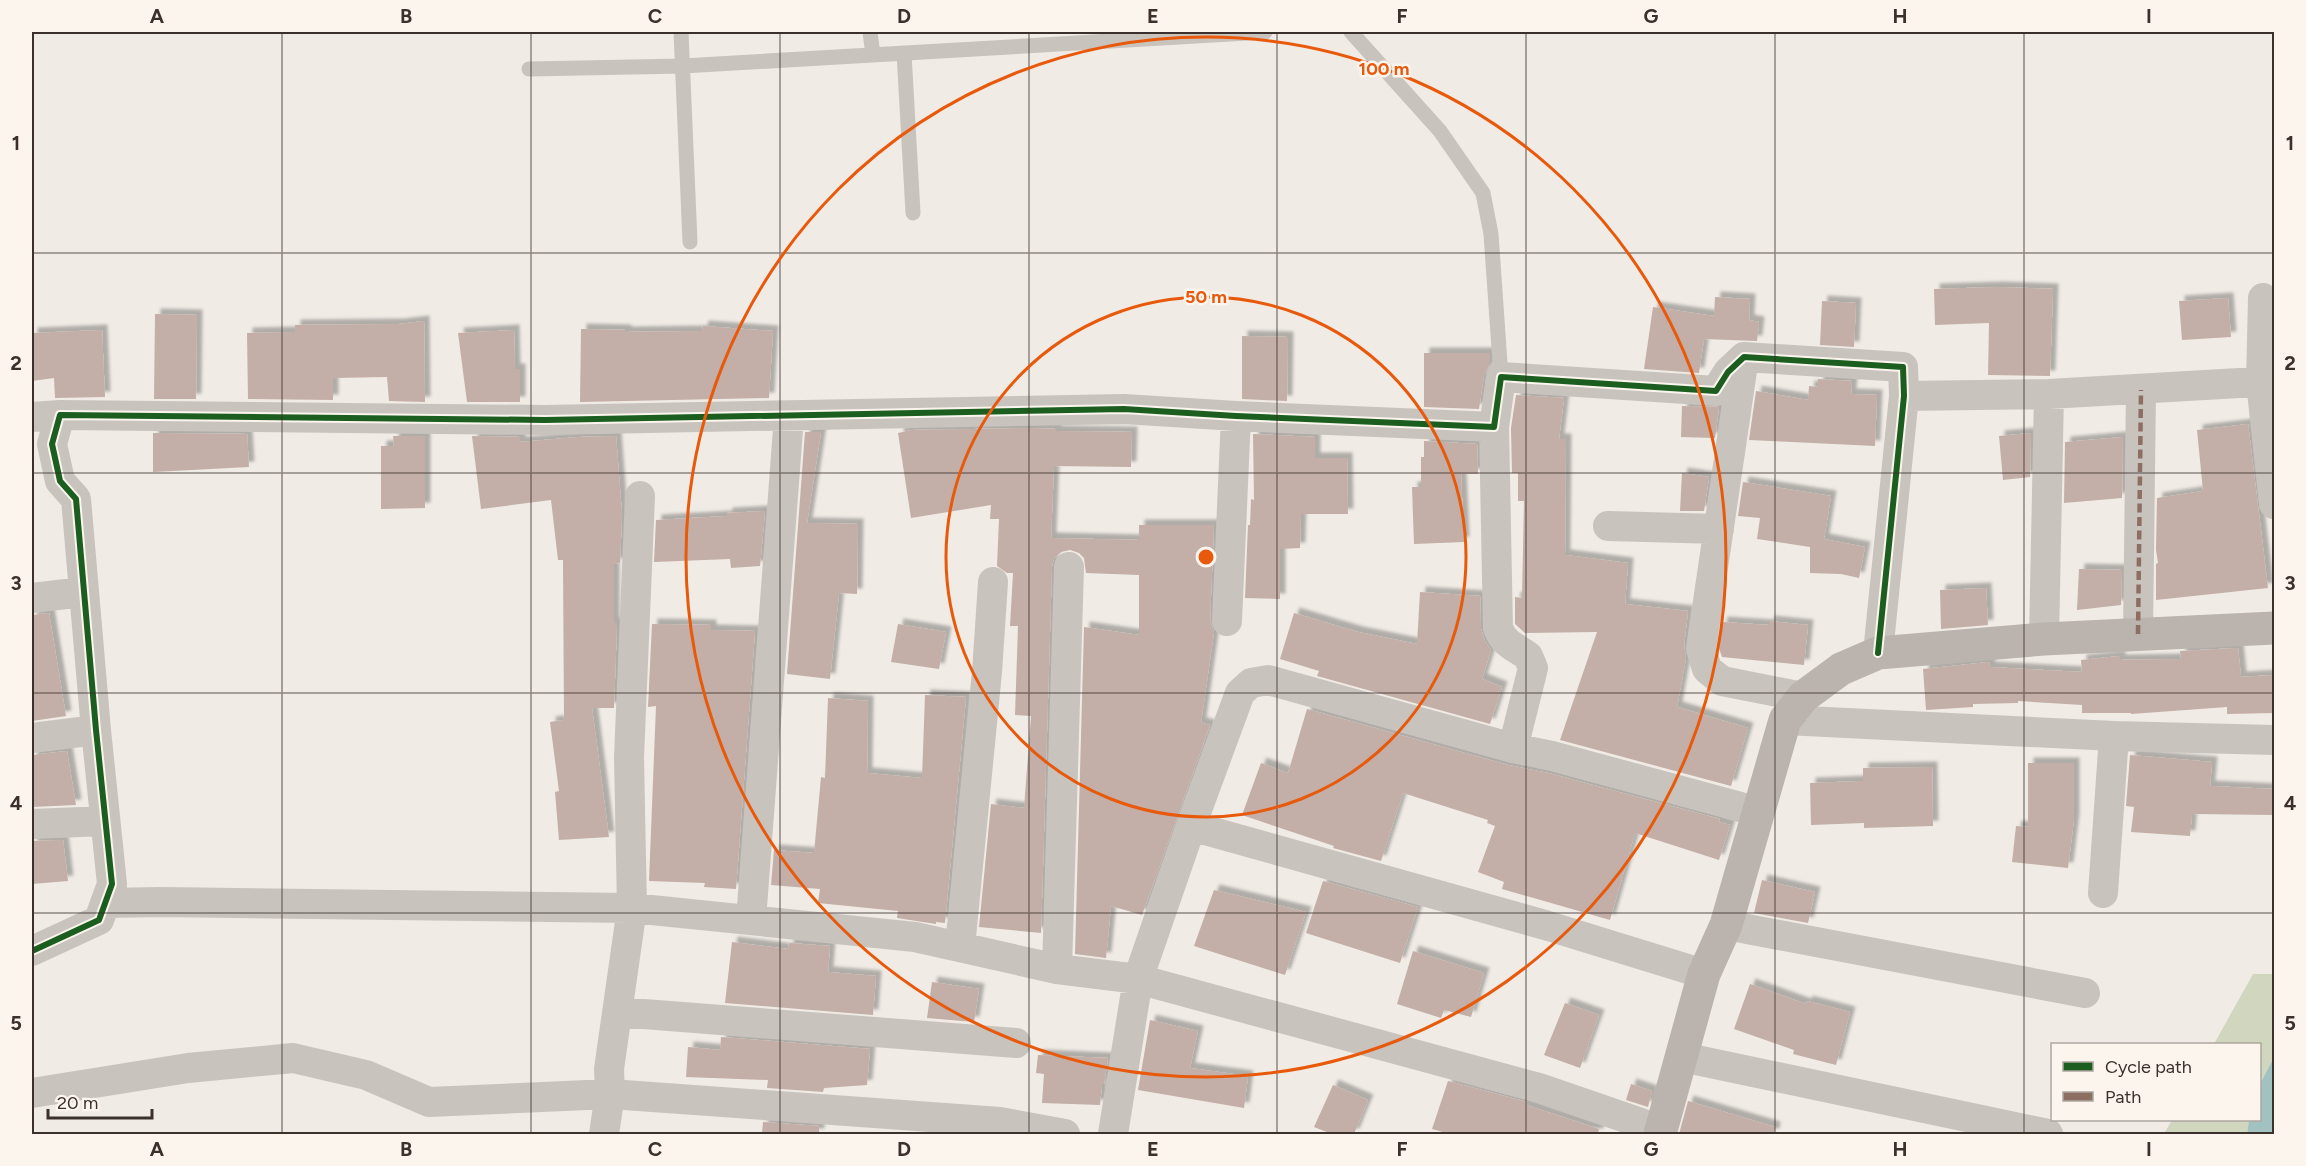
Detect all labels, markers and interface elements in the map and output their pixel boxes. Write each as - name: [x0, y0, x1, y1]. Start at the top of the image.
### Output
- text: A: [150, 4, 165, 28]
- text: B: [400, 4, 412, 28]
- text: C: [648, 4, 662, 28]
- text: D: [897, 4, 911, 28]
- text: E: [1147, 4, 1159, 28]
- text: F: [1396, 4, 1408, 28]
- text: G: [1644, 4, 1659, 28]
- text: H: [1893, 4, 1908, 28]
- text: I: [2146, 4, 2152, 28]
- text: 100 m: [1359, 58, 1409, 80]
- text: 1: [12, 131, 20, 155]
- text: 1: [2286, 131, 2294, 155]
- text: 50 m: [1185, 286, 1227, 308]
- text: 2: [10, 351, 22, 375]
- text: 2: [2284, 351, 2296, 375]
- centre of rings: [1196, 547, 1216, 567]
- text: 3: [10, 571, 22, 595]
- text: 3: [2284, 571, 2296, 595]
- text: 4: [10, 791, 23, 815]
- text: 4: [2284, 791, 2297, 815]
- text: 5: [10, 1011, 22, 1035]
- text: 5: [2284, 1011, 2296, 1035]
- legend: [2051, 1043, 2261, 1121]
- text: Cycle path: [2105, 1056, 2192, 1078]
- scale bar: [48, 1082, 152, 1120]
- text: Path: [2105, 1086, 2141, 1108]
- text: 20 m: [57, 1092, 98, 1114]
- text: A: [150, 1137, 165, 1161]
- text: B: [400, 1137, 412, 1161]
- text: C: [648, 1137, 662, 1161]
- text: D: [897, 1137, 911, 1161]
- text: E: [1147, 1137, 1159, 1161]
- text: F: [1396, 1137, 1408, 1161]
- text: G: [1644, 1137, 1659, 1161]
- text: H: [1893, 1137, 1908, 1161]
- text: I: [2146, 1137, 2152, 1161]

